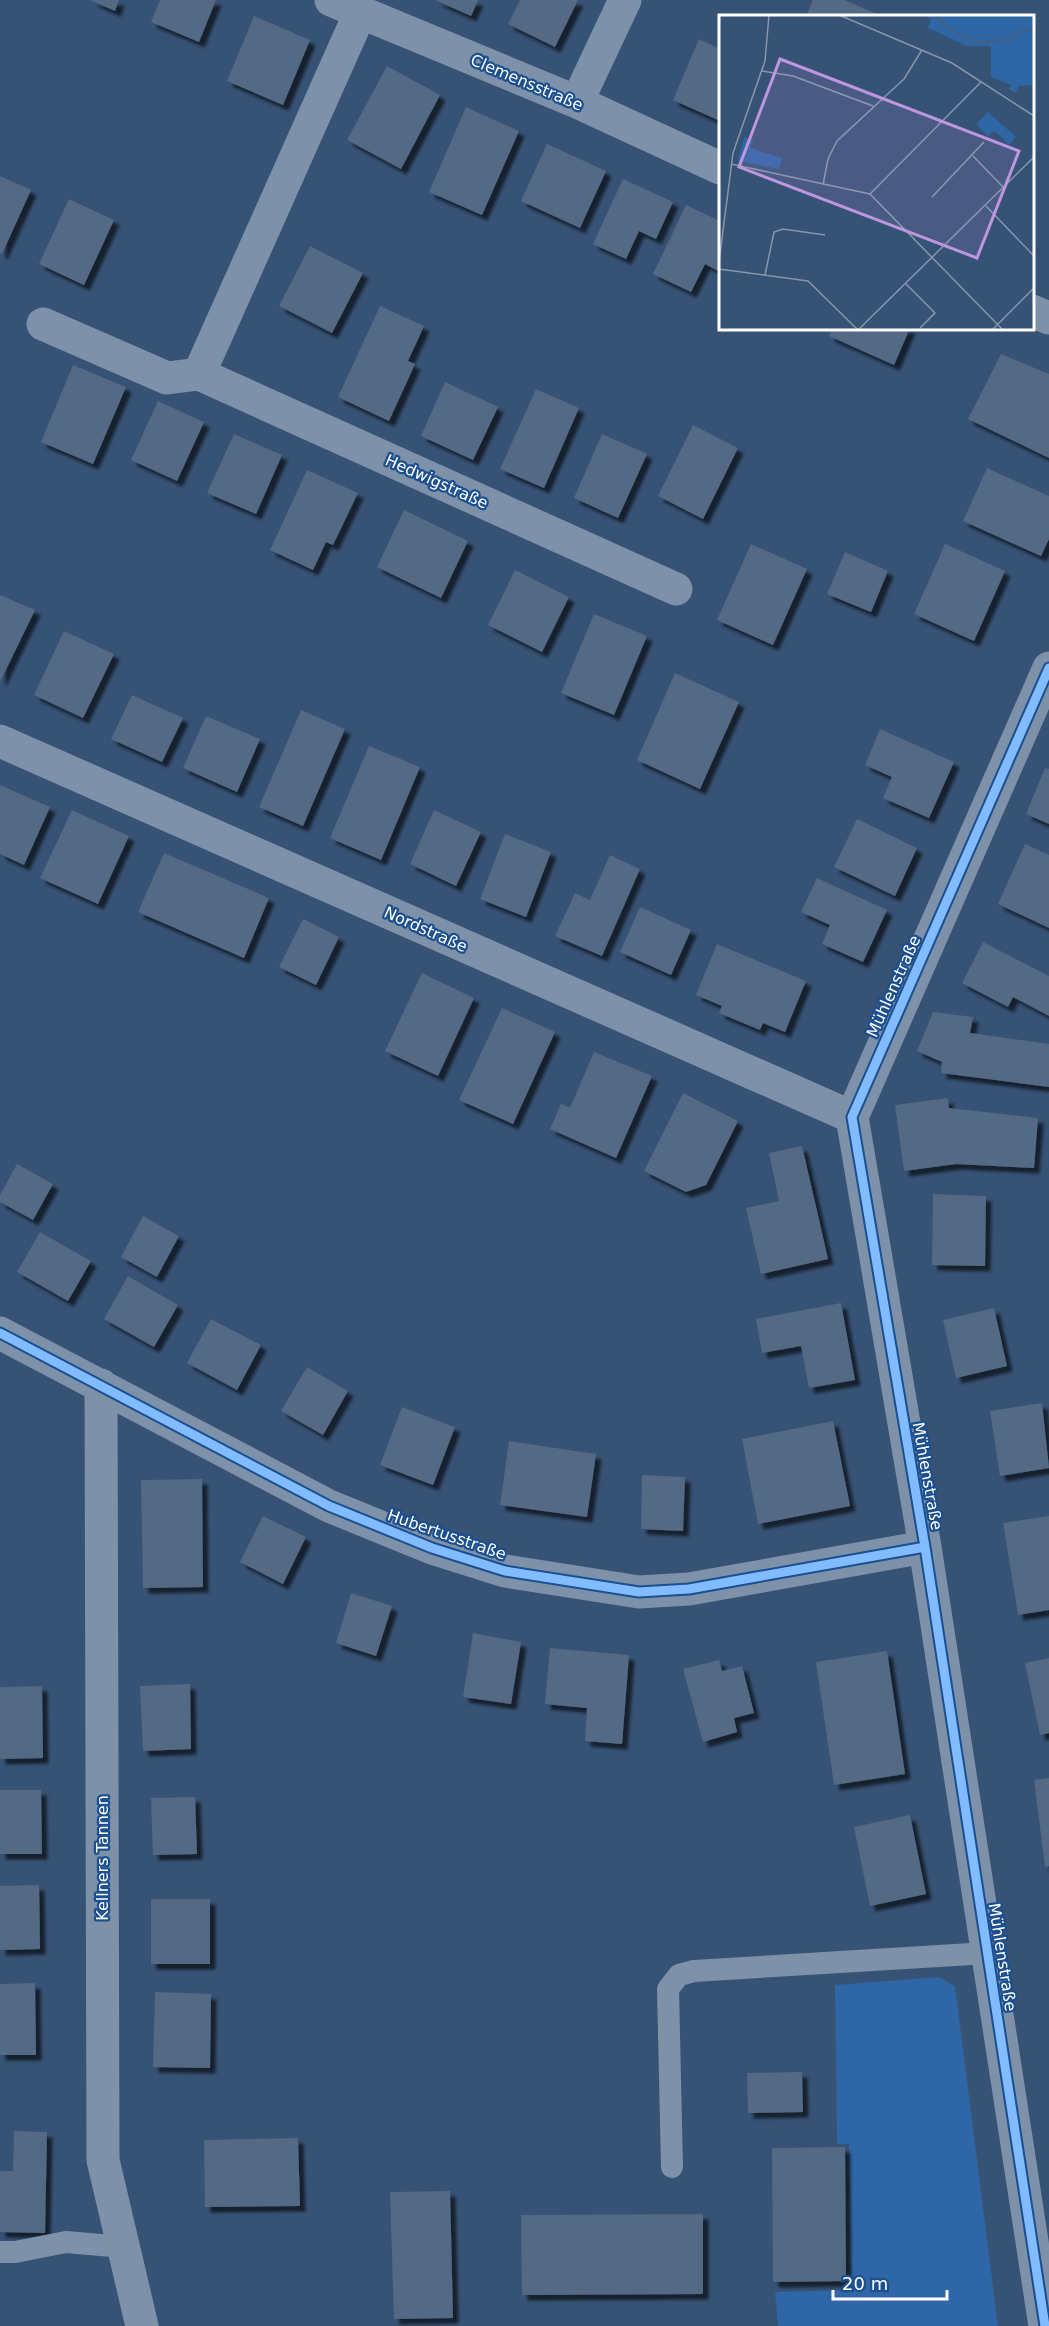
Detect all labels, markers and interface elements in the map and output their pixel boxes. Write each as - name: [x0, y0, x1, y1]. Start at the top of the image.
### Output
- inset map: [719, 15, 1034, 330]
- street label: Clemensstraße: [468, 50, 586, 115]
- street label: Hedwigstraße: [382, 450, 491, 513]
- street label: Nordstraße: [381, 903, 470, 956]
- street label: Mühlenstraße: [863, 932, 924, 1040]
- street label: Mühlenstraße: [909, 1421, 946, 1532]
- street label: Hubertusstraße: [385, 1505, 509, 1564]
- street label: Kellners Tannen: [93, 1795, 112, 1921]
- street label: Mühlenstraße: [985, 1902, 1020, 2013]
- scale bar: [833, 2263, 947, 2301]
- text: 20 m: [842, 2273, 888, 2294]

